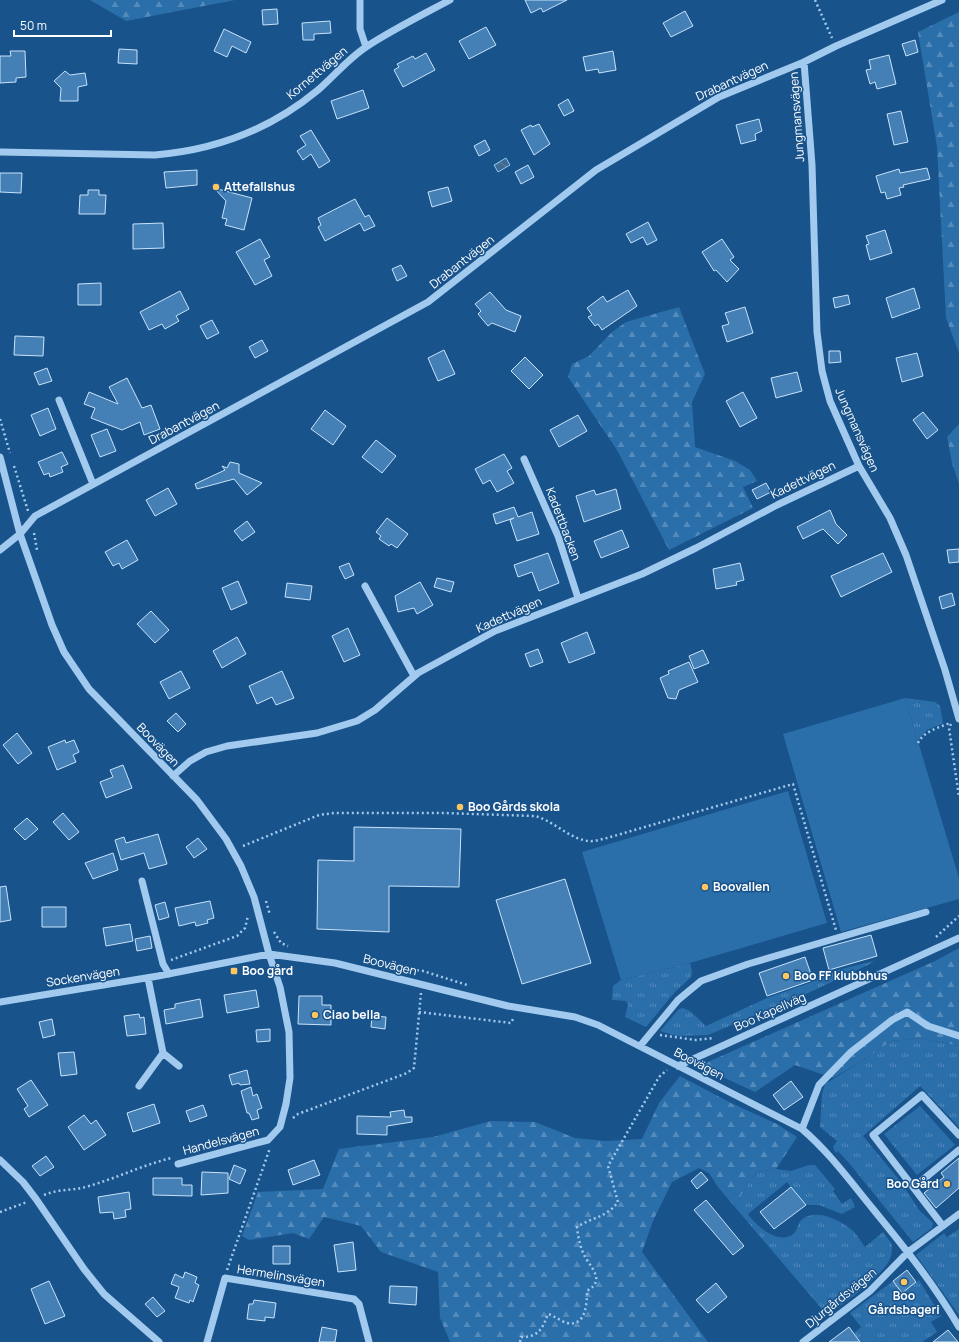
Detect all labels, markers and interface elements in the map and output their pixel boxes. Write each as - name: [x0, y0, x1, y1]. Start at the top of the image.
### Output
- scale bar: [14, 12, 111, 38]
- text: 50 m: [20, 17, 47, 34]
- street label: Kornettvägen: [283, 42, 351, 103]
- street label: Drabantvägen: [693, 56, 771, 105]
- street label: Jungmansvägen: [785, 71, 808, 163]
- place label: Attefallshus: [224, 178, 295, 195]
- marker: Attefallshus: [211, 182, 221, 192]
- street label: Drabantvägen: [426, 231, 498, 292]
- street label: Jungmansvägen: [831, 385, 884, 475]
- street label: Drabantvägen: [145, 397, 222, 448]
- street label: Kadettvägen: [767, 457, 838, 503]
- street label: Kadettbacken: [542, 485, 585, 563]
- street label: Kadettvägen: [473, 592, 544, 637]
- street label: Boovägen: [133, 719, 184, 770]
- place label: Boo Gårds skola: [468, 798, 560, 815]
- marker: Boo Gårds skola: [455, 802, 465, 812]
- place label: Boovallen: [713, 878, 770, 895]
- marker: Boovallen: [700, 882, 710, 892]
- street label: Boovägen: [361, 950, 419, 979]
- street label: Sockenvägen: [45, 962, 121, 991]
- place label: Boo gård: [242, 962, 293, 979]
- marker: Boo gård: [229, 966, 239, 976]
- place label: Boo FF klubbhus: [794, 967, 888, 984]
- marker: Boo FF klubbhus: [781, 971, 791, 981]
- street label: Boo Kapellväg: [731, 988, 808, 1035]
- place label: Ciao bella: [323, 1006, 380, 1023]
- marker: Ciao bella: [310, 1010, 320, 1020]
- street label: Boovägen: [671, 1043, 727, 1084]
- street label: Handelsvägen: [181, 1122, 261, 1159]
- place label: Boo Gård: [886, 1175, 939, 1192]
- marker: Boo Gård: [942, 1179, 952, 1189]
- street label: Hermelinsvägen: [236, 1260, 326, 1291]
- street label: Djurgårdsvägen: [802, 1264, 880, 1332]
- marker: Boo Gårdsbageri: [899, 1277, 909, 1287]
- place label: Boo Gårdsbageri: [868, 1287, 940, 1318]

